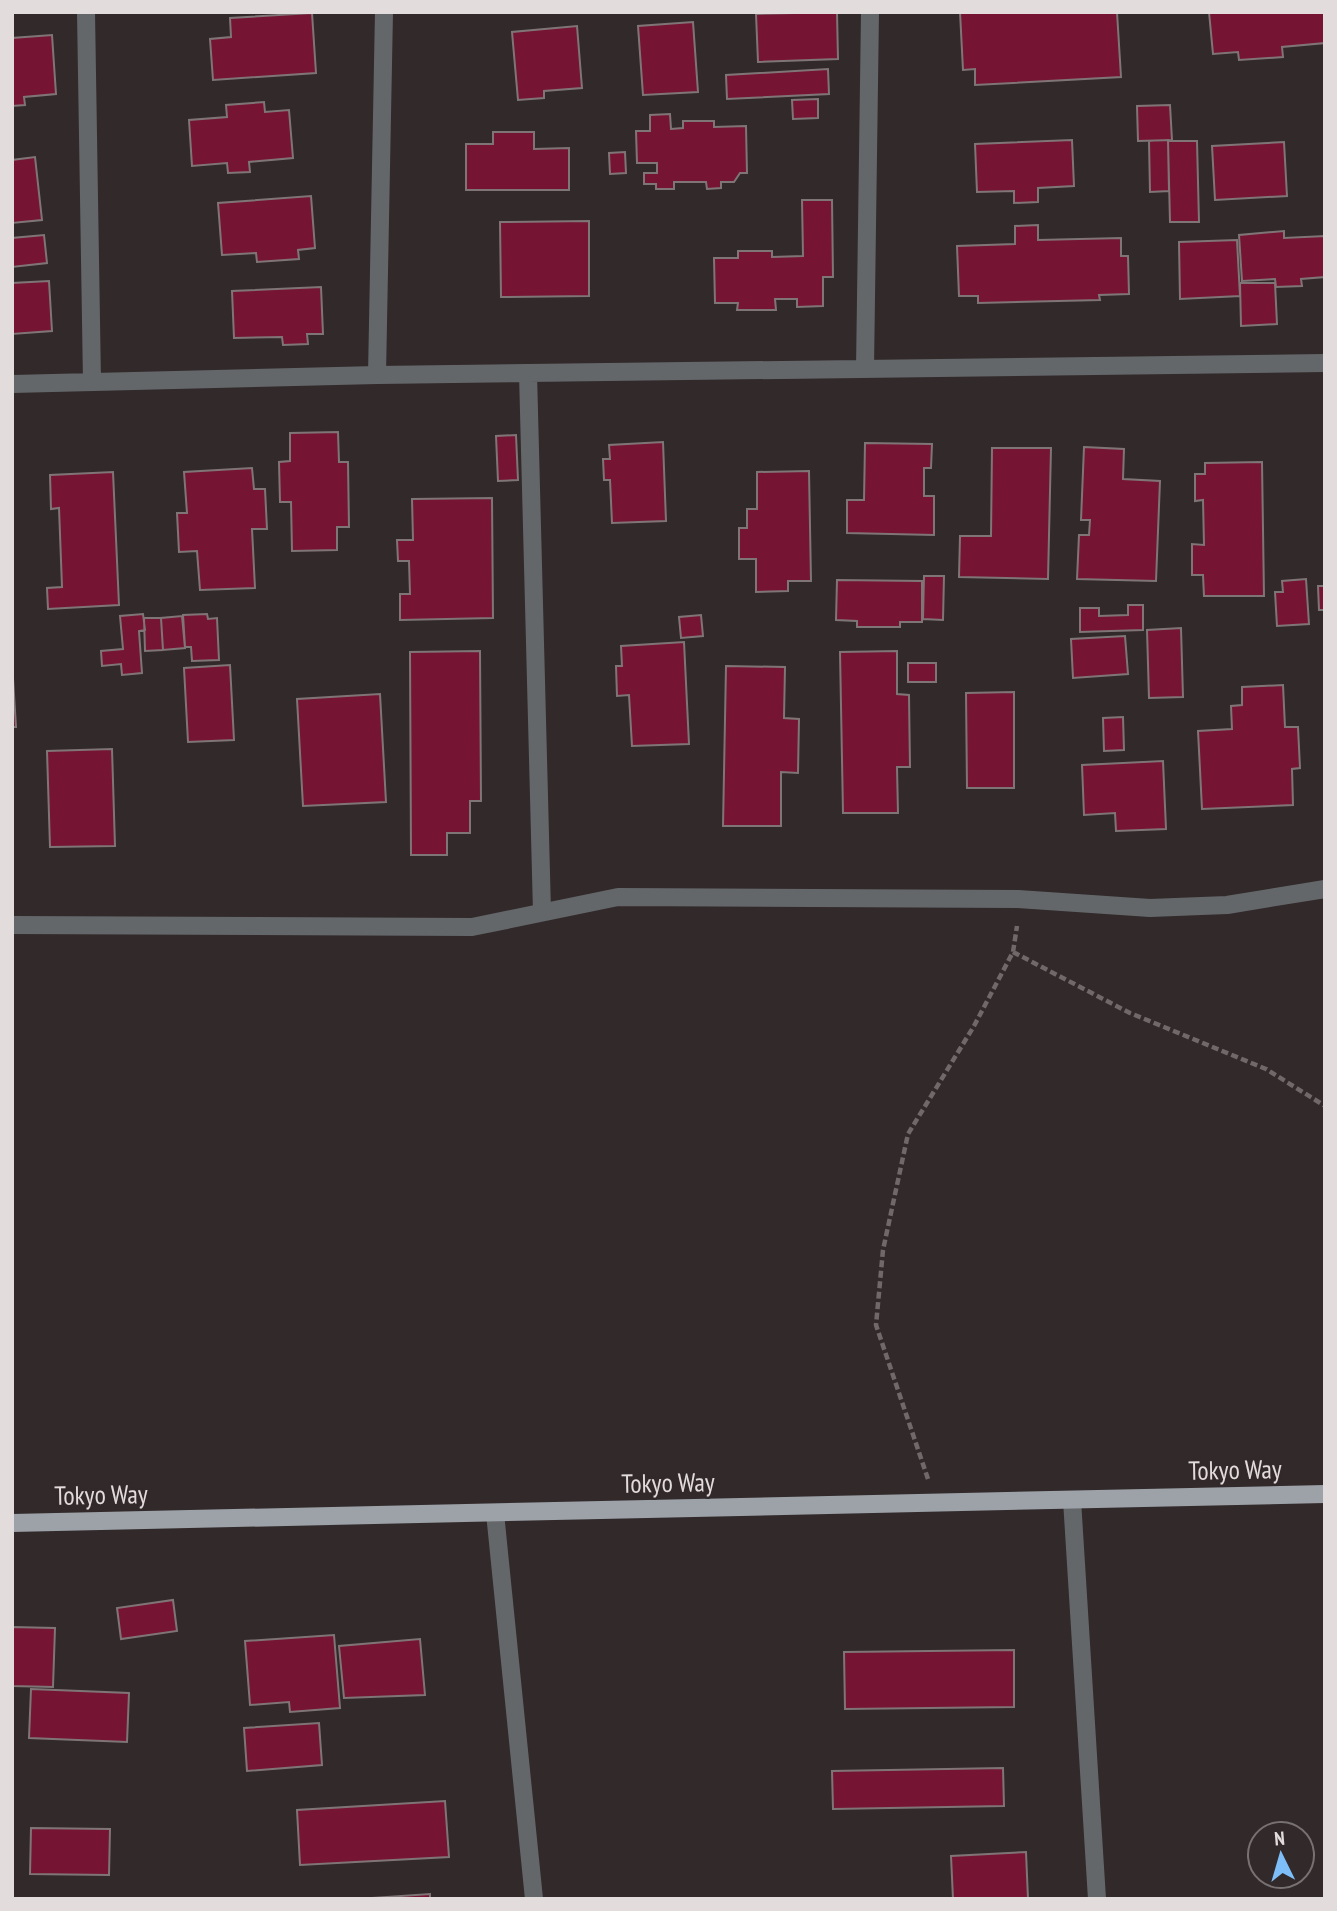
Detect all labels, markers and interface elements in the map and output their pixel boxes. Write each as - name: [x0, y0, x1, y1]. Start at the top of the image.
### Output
- street label: Tokyo Way: [1188, 1452, 1282, 1487]
- street label: Tokyo Way: [621, 1465, 715, 1500]
- street label: Tokyo Way: [54, 1477, 148, 1512]
- north arrow: [1246, 1820, 1316, 1890]
- text: N: [1273, 1826, 1286, 1850]

